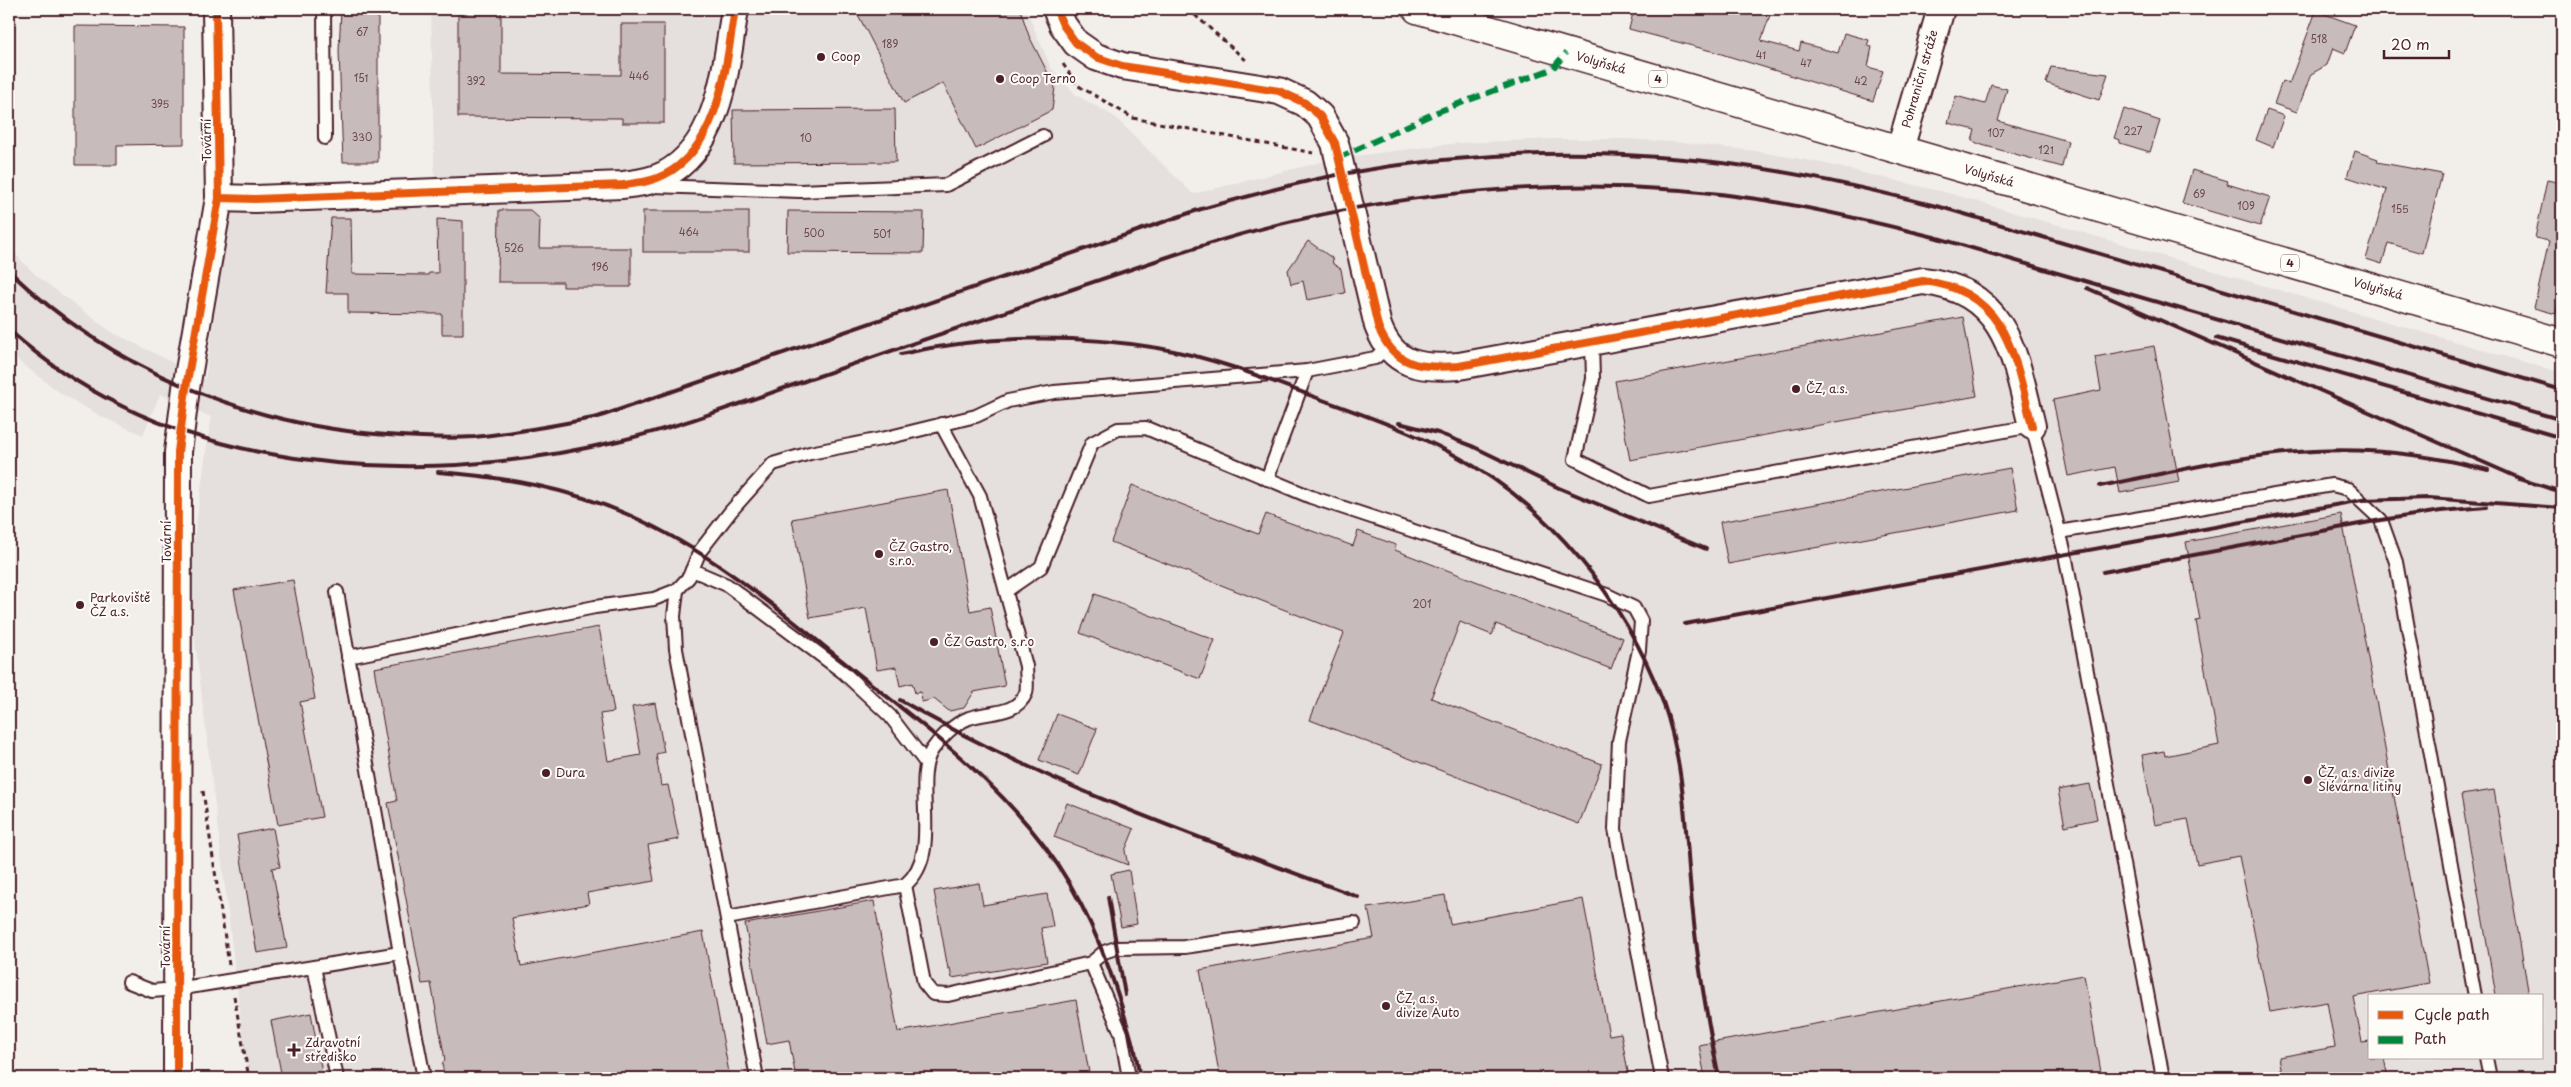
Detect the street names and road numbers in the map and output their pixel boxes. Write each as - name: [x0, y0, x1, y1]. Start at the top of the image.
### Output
- street label: Pohraniční stráže: [1896, 28, 1942, 130]
- street label: Volyňská: [1574, 46, 1629, 78]
- road number: 4: [1649, 70, 1667, 88]
- street label: Tovární: [197, 118, 215, 161]
- street label: Volyňská: [1962, 159, 2017, 191]
- road number: 4: [2281, 254, 2299, 272]
- street label: Volyňská: [2351, 272, 2406, 304]
- street label: Tovární: [157, 520, 175, 563]
- street label: Tovární: [156, 925, 174, 968]

